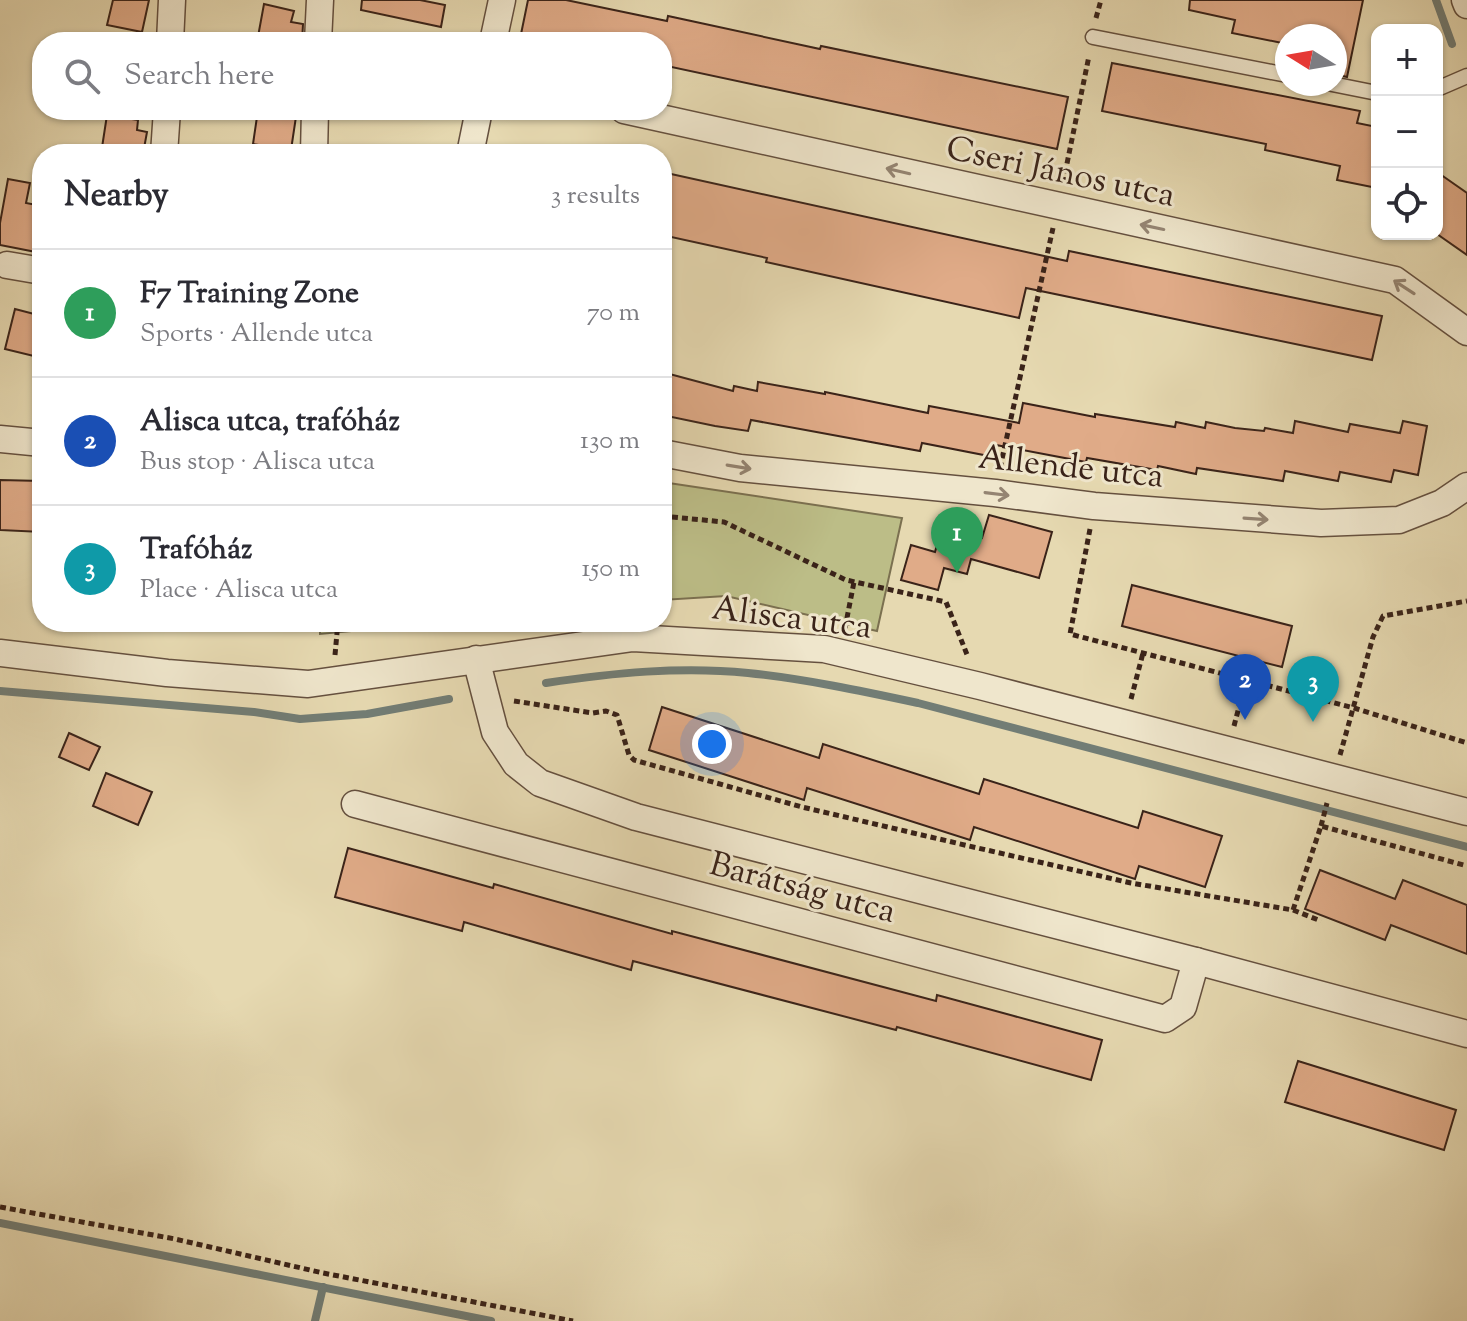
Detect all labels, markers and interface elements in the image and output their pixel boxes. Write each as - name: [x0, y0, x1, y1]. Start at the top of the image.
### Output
- north arrow: [1275, 24, 1347, 96]
- map controls: [1371, 24, 1443, 240]
- button: +: [1371, 24, 1443, 96]
- search box: [32, 32, 672, 120]
- icon: search: [60, 54, 104, 98]
- text: Search here: [124, 55, 274, 98]
- button: −: [1371, 96, 1443, 168]
- street label: Cseri János utca: [941, 125, 1179, 222]
- one-way arrow: [885, 162, 911, 177]
- button: locate: [1371, 168, 1443, 240]
- text: Nearby: [64, 172, 169, 221]
- text: 3 results: [551, 178, 640, 215]
- one-way arrow: [1139, 219, 1165, 234]
- text: F7 Training Zone: [140, 273, 359, 316]
- one-way arrow: [1393, 278, 1415, 295]
- text: 1: [86, 295, 94, 332]
- text: 70 m: [587, 295, 640, 332]
- text: Sports · Allende utca: [140, 316, 373, 353]
- text: Alisca utca, trafóház: [140, 401, 400, 444]
- text: 2: [84, 423, 96, 460]
- text: 130 m: [580, 423, 640, 460]
- street label: Allende utca: [976, 434, 1166, 503]
- text: Bus stop · Alisca utca: [140, 444, 375, 481]
- one-way arrow: [725, 460, 751, 475]
- one-way arrow: [984, 487, 1009, 502]
- pin: 1: [931, 507, 983, 573]
- one-way arrow: [1242, 512, 1269, 527]
- text: Trafóház: [140, 529, 252, 572]
- text: 3: [85, 551, 95, 588]
- text: 150 m: [581, 551, 640, 588]
- text: Place · Alisca utca: [140, 572, 338, 609]
- street label: Alisca utca: [709, 585, 874, 654]
- pin: 2: [1219, 654, 1271, 720]
- pin: 3: [1287, 656, 1339, 722]
- your location: [692, 724, 732, 764]
- street label: Barátság utca: [704, 841, 901, 938]

